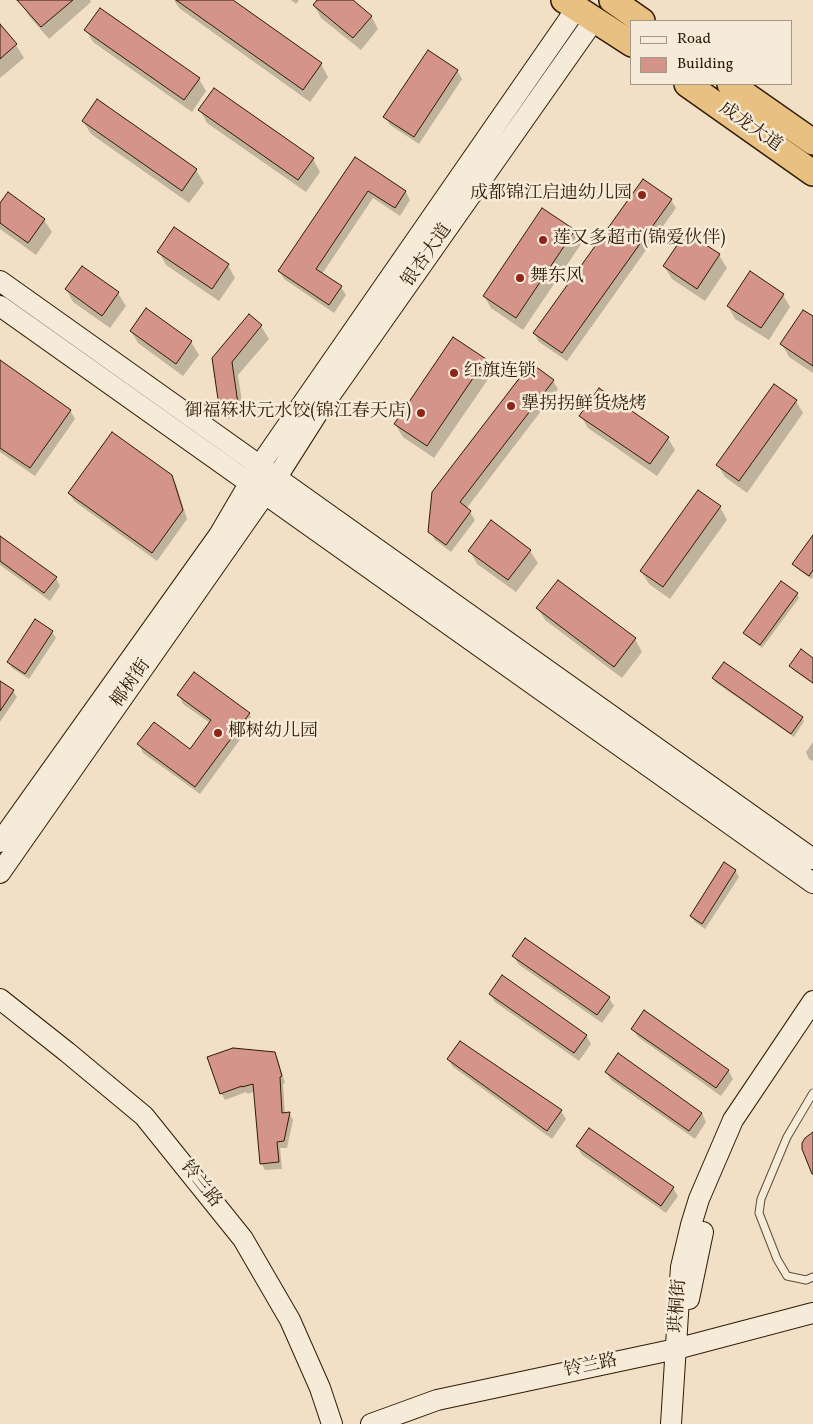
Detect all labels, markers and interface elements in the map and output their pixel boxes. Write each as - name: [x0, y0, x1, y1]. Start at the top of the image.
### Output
- legend: [630, 20, 793, 85]
- text: Road: [677, 29, 711, 50]
- text: Building: [677, 54, 733, 75]
- street label: 成龙大道: [714, 99, 786, 157]
- place label: 成都锦江启迪幼儿园: [470, 184, 632, 206]
- marker: 成都锦江启迪幼儿园: [636, 189, 648, 201]
- street label: 银杏大道: [399, 220, 457, 292]
- place label: 莲又多超市(锦爱伙伴): [553, 229, 725, 251]
- marker: 莲又多超市(锦爱伙伴): [537, 234, 549, 246]
- place label: 舞东风: [530, 267, 584, 289]
- marker: 舞东风: [514, 272, 526, 284]
- place label: 红旗连锁: [464, 362, 536, 384]
- marker: 红旗连锁: [448, 367, 460, 379]
- place label: 犟拐拐鲜货烧烤: [521, 395, 647, 417]
- marker: 犟拐拐鲜货烧烤: [505, 400, 517, 412]
- place label: 御福箖状元水饺(锦江春天店): [185, 402, 411, 424]
- marker: 御福箖状元水饺(锦江春天店): [415, 407, 427, 419]
- street label: 椰树街: [108, 656, 156, 712]
- place label: 椰树幼儿园: [228, 722, 318, 744]
- marker: 椰树幼儿园: [212, 727, 224, 739]
- street label: 铃兰路: [175, 1157, 225, 1213]
- street label: 珙桐街: [666, 1278, 692, 1334]
- street label: 铃兰路: [562, 1351, 620, 1383]

